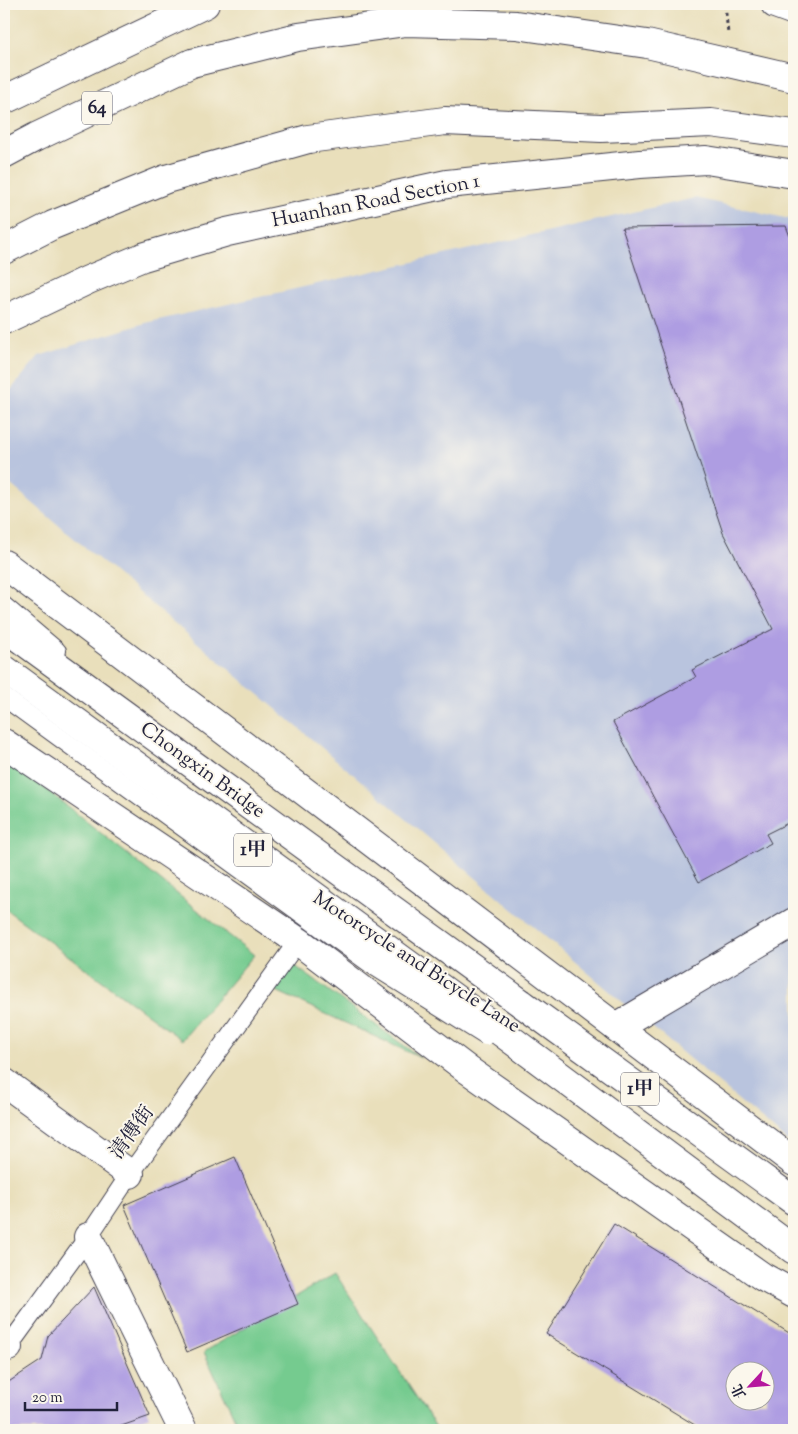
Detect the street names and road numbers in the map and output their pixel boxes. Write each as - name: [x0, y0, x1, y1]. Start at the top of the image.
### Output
- road number: 64: [82, 92, 112, 125]
- street label: Huanhan Road Section 1: [270, 168, 483, 236]
- street label: Chongxin Bridge: [133, 716, 271, 826]
- road number: 1甲: [234, 834, 272, 866]
- street label: Motorcycle and Bicycle Lane: [306, 885, 526, 1041]
- road number: 1甲: [621, 1072, 659, 1106]
- street label: 清傳街: [104, 1100, 162, 1166]

